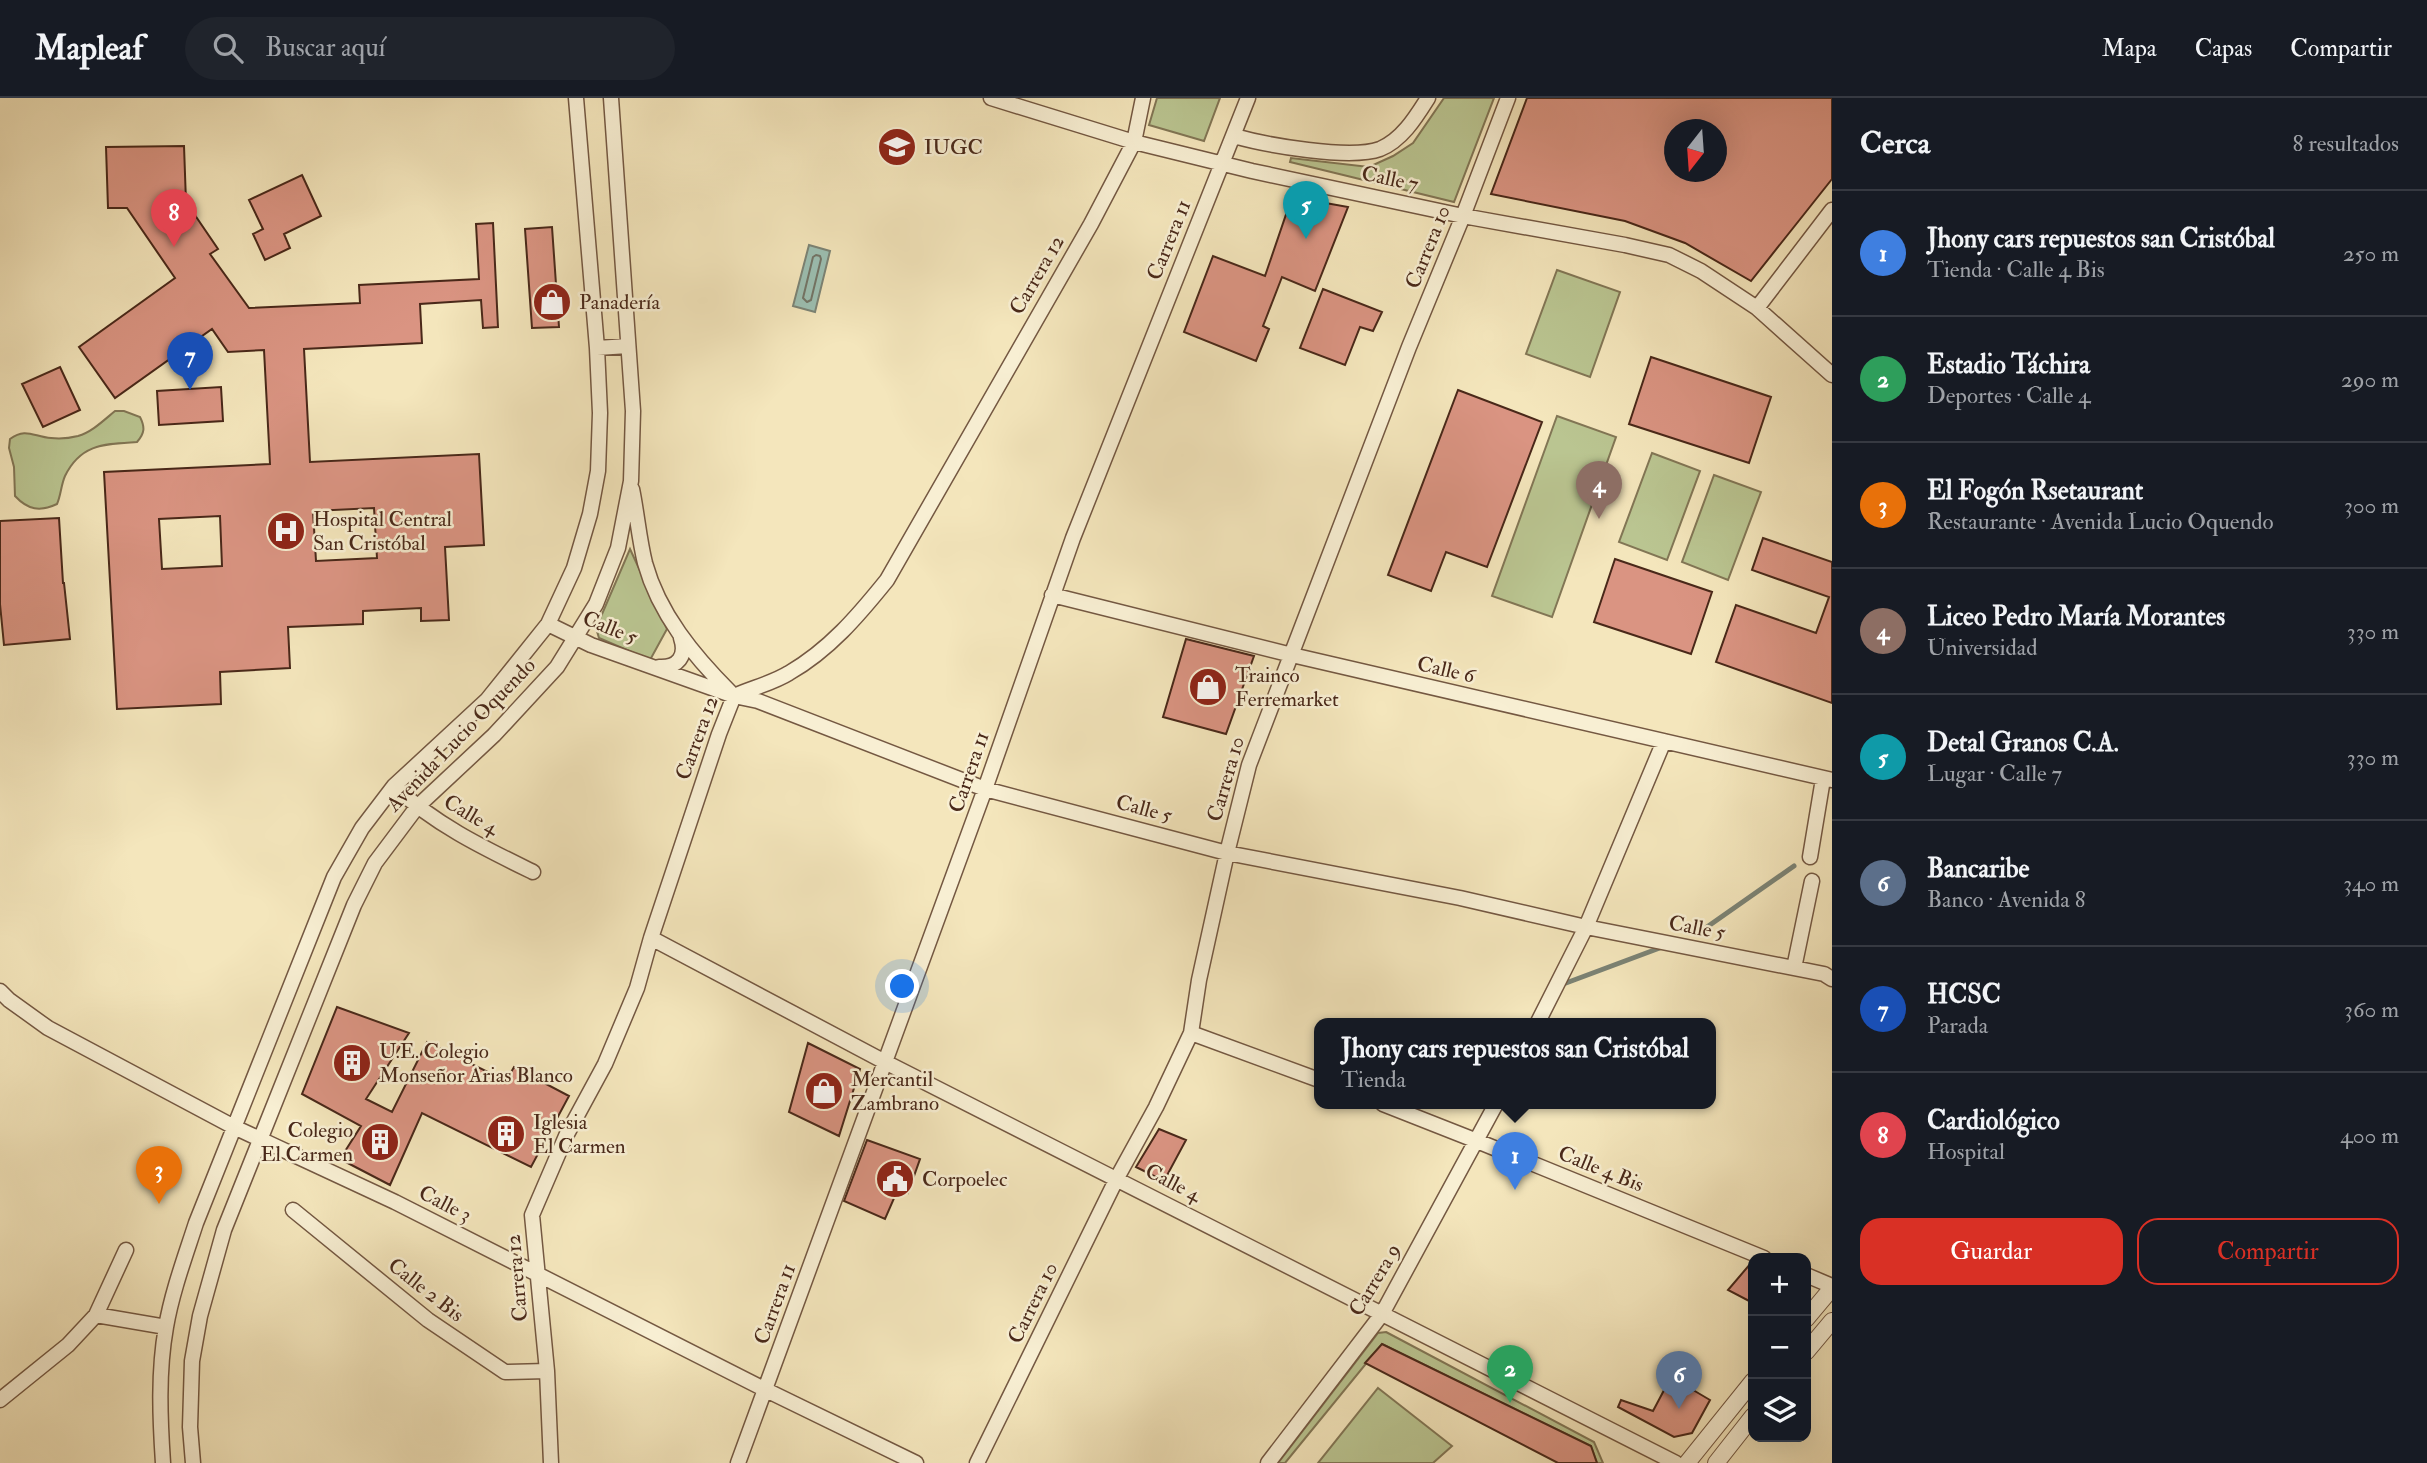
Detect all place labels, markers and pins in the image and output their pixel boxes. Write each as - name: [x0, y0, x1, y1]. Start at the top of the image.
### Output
- school or university icon: IUGC: [876, 126, 918, 168]
- place label: IUGC: [924, 134, 983, 161]
- pin: 5: [1283, 181, 1329, 239]
- pin: 8: [151, 189, 197, 247]
- shop icon: Panadería: [531, 281, 573, 323]
- place label: Panadería: [579, 289, 660, 316]
- pin: 7: [167, 332, 213, 390]
- pin: 4: [1576, 461, 1622, 519]
- place label: Hospital Central San Cristóbal: [313, 506, 453, 557]
- hospital icon: Hospital Central San Cristóbal: [265, 510, 307, 552]
- place label: Trainco Ferremarket: [1235, 662, 1339, 713]
- shop icon: Trainco Ferremarket: [1187, 666, 1229, 708]
- place label: U.E. Colegio Monseñor Arias Blanco: [379, 1038, 573, 1089]
- building icon: U.E. Colegio Monseñor Arias Blanco: [331, 1042, 373, 1084]
- place label: Mercantil Zambrano: [851, 1066, 939, 1117]
- shop icon: Mercantil Zambrano: [803, 1070, 845, 1112]
- place label: Iglesia El Carmen: [533, 1109, 626, 1160]
- building icon: Iglesia El Carmen: [485, 1113, 527, 1155]
- place label: Colegio El Carmen: [260, 1117, 353, 1168]
- building icon: Colegio El Carmen: [359, 1121, 401, 1163]
- pin: 1: [1492, 1132, 1538, 1190]
- pin: 3: [136, 1146, 182, 1204]
- public building icon: Corpoelec: [874, 1158, 916, 1200]
- place label: Corpoelec: [922, 1166, 1008, 1193]
- pin: 2: [1487, 1345, 1533, 1403]
- pin: 6: [1656, 1351, 1702, 1409]

